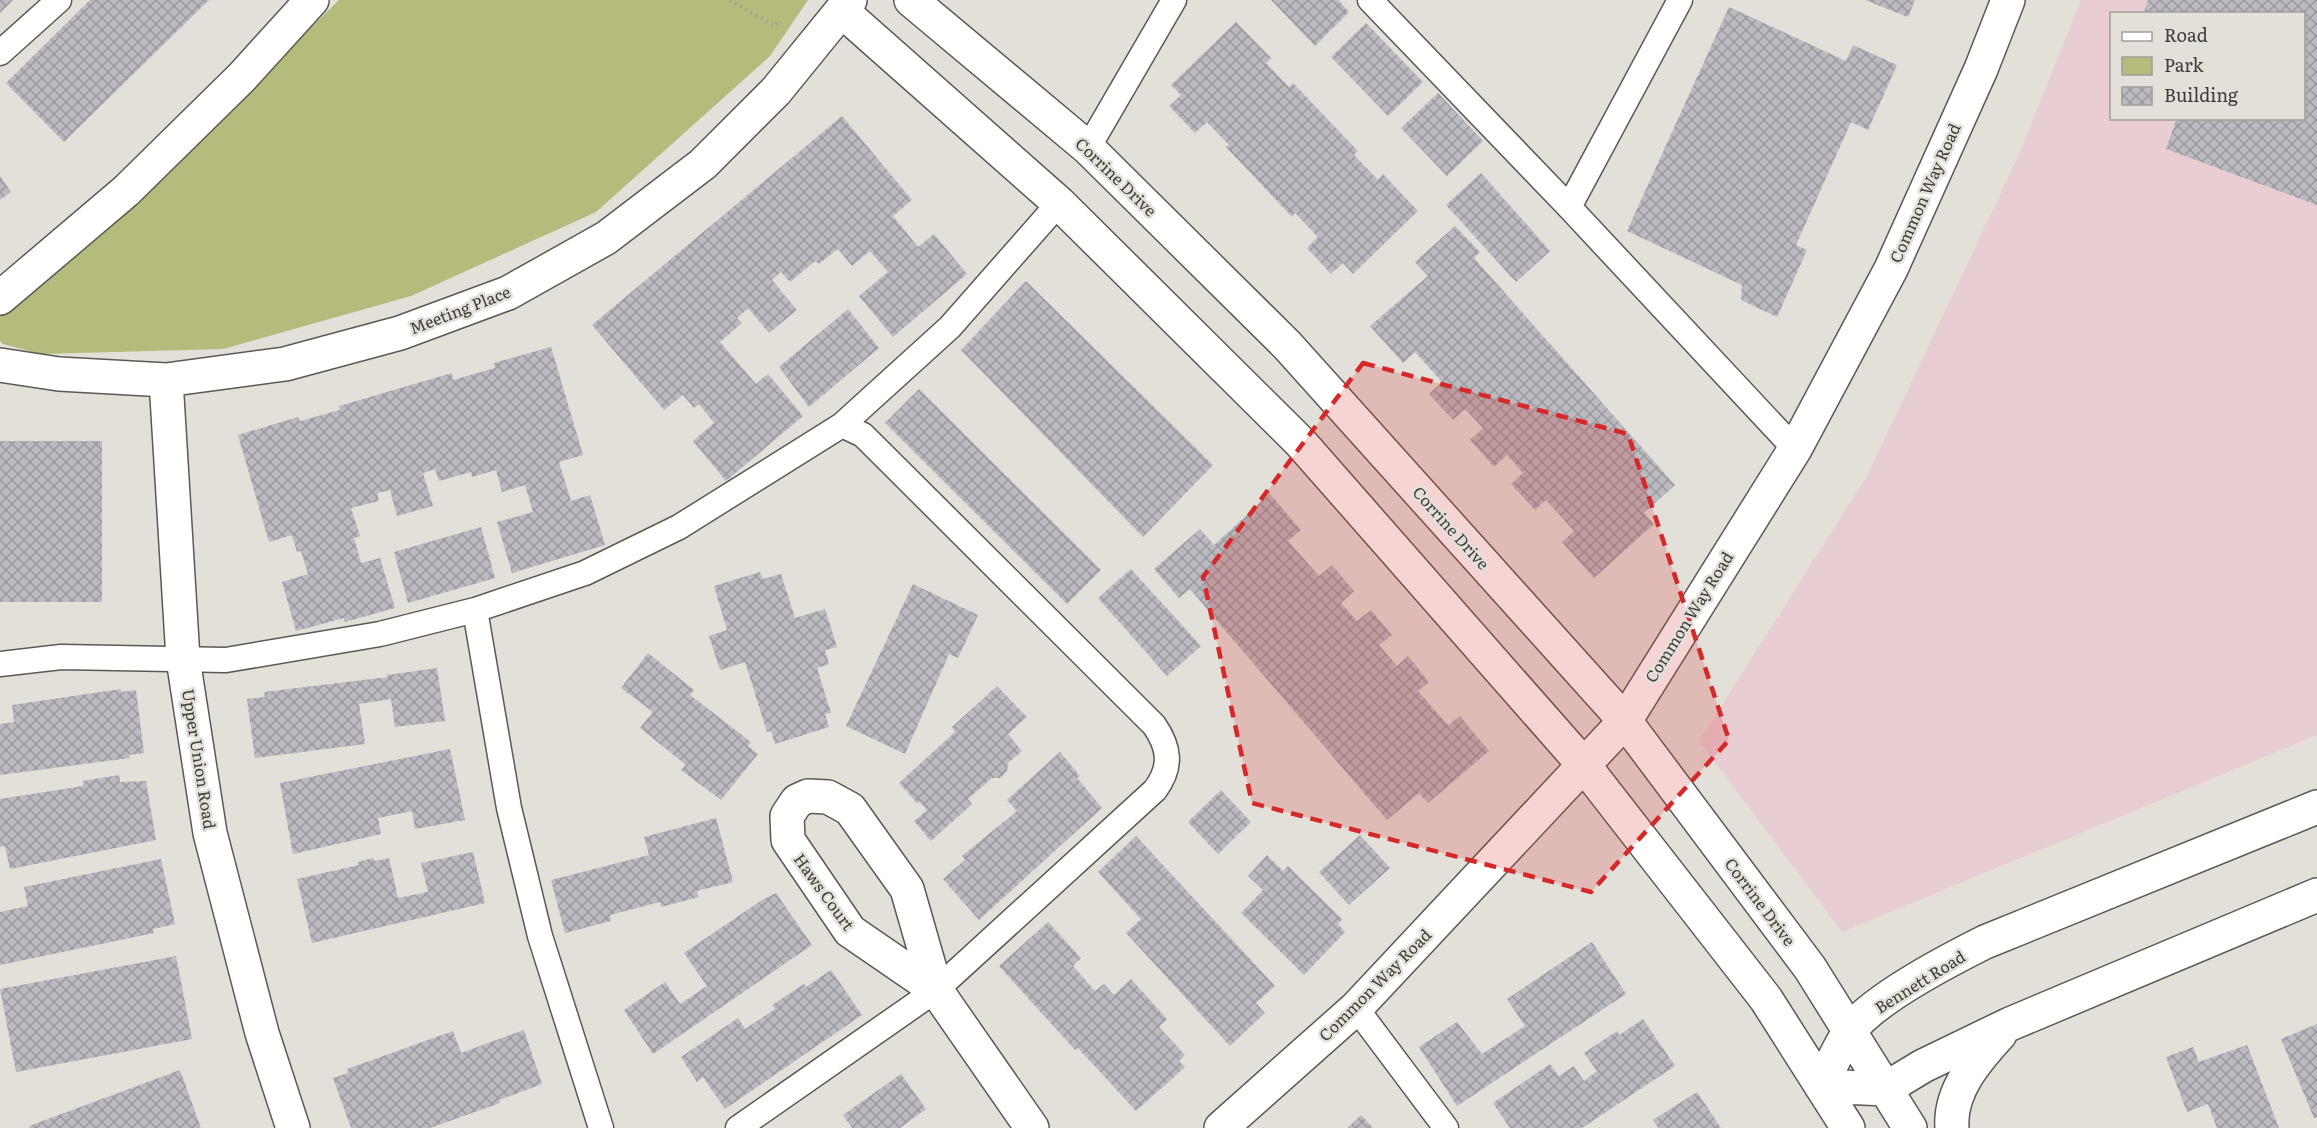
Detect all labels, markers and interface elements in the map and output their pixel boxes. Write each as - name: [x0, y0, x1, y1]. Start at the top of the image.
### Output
- legend: [2110, 12, 2305, 120]
- text: Road: [2164, 21, 2208, 48]
- text: Park: [2164, 51, 2205, 78]
- text: Building: [2164, 81, 2239, 108]
- street label: Common Way Road: [1883, 119, 1966, 266]
- street label: Corrine Drive: [1071, 131, 1163, 221]
- street label: Meeting Place: [406, 279, 514, 339]
- street label: Corrine Drive: [1408, 480, 1496, 574]
- street label: Common Way Road: [1638, 546, 1738, 687]
- street label: Upper Union Road: [177, 687, 223, 831]
- street label: Haws Court: [789, 848, 861, 935]
- street label: Corrine Drive: [1720, 852, 1802, 951]
- street label: Common Way Road: [1313, 922, 1436, 1046]
- street label: Bennett Road: [1870, 944, 1970, 1019]

